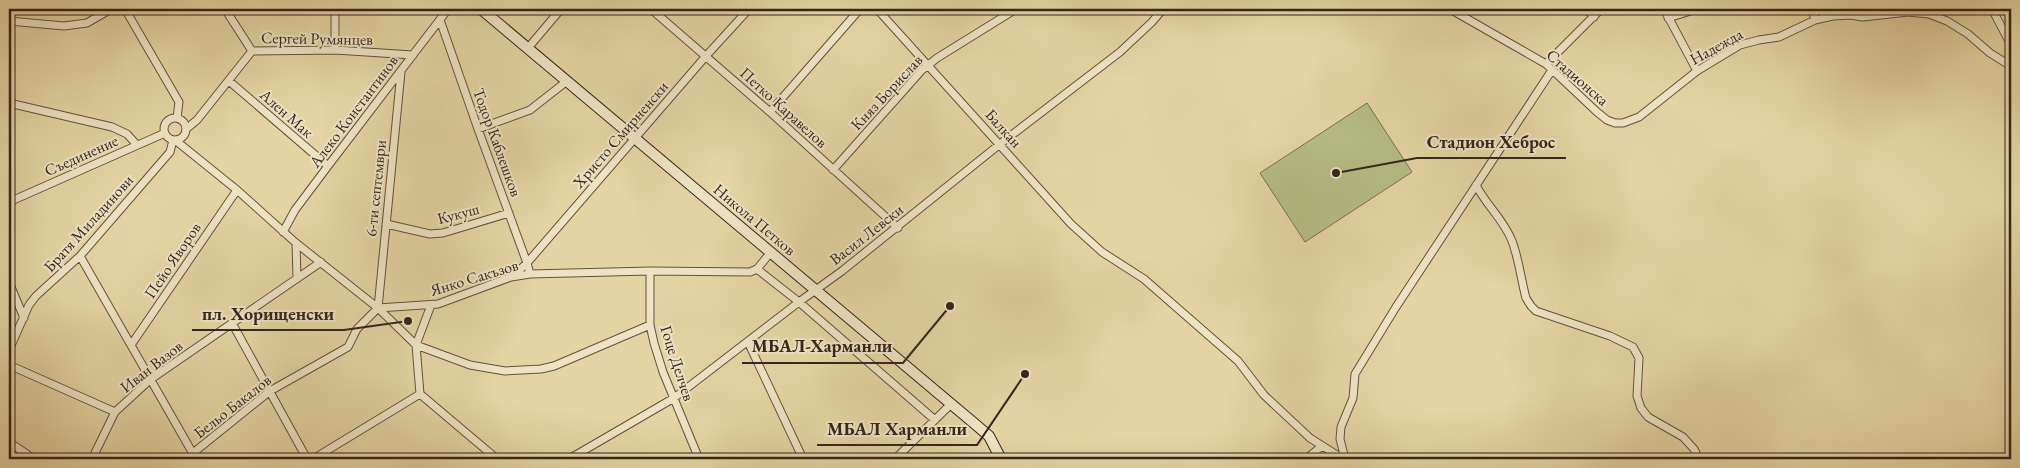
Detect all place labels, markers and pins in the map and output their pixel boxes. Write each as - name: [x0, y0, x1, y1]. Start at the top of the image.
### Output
- callout: Стадион Хеброс: [1417, 125, 1566, 158]
- callout: пл. Хорищенски: [192, 297, 344, 330]
- callout: МБАЛ-Харманли: [742, 330, 903, 363]
- callout: МБАЛ Харманли: [817, 412, 977, 445]

